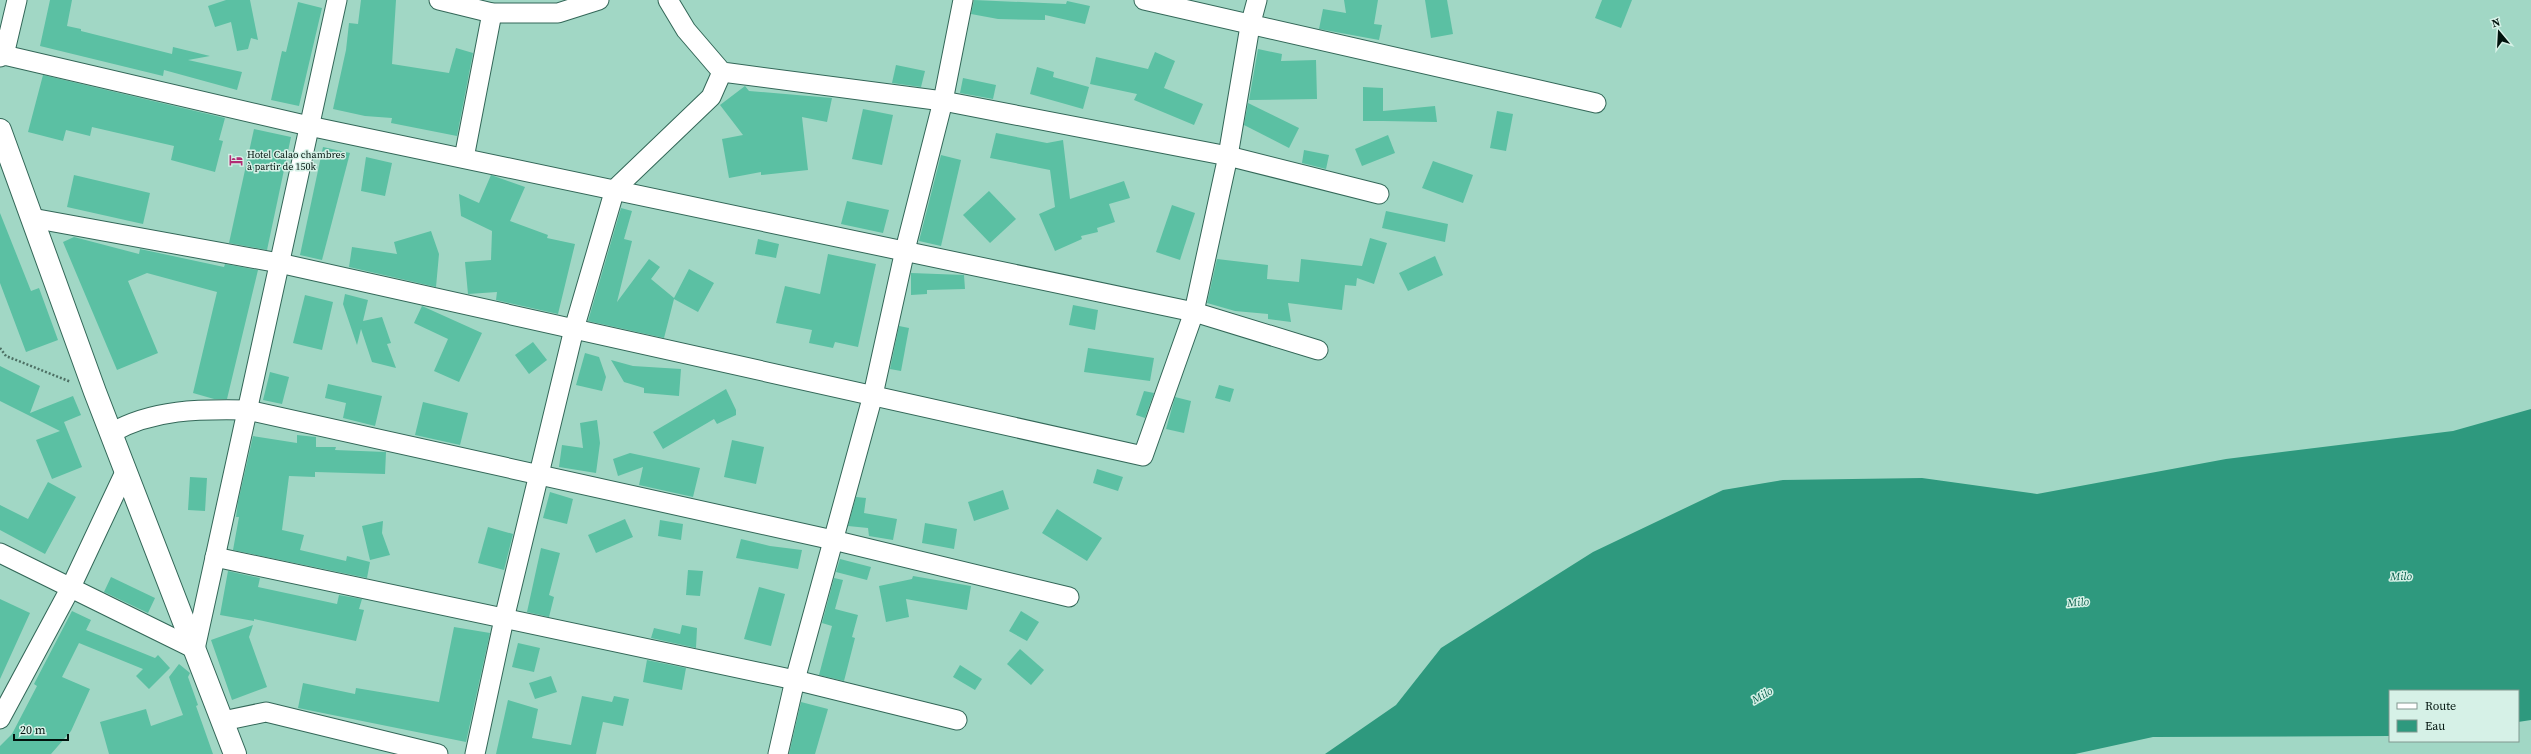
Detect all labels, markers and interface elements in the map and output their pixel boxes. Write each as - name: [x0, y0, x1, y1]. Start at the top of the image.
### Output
- north arrow: [2479, 12, 2519, 52]
- text: N: [2490, 15, 2502, 31]
- place label: Hotel Calao chambres à partir de 150k: [247, 148, 345, 173]
- hotel icon: Hotel Calao chambres à partir de 150k: [228, 152, 244, 168]
- water label: Milo: [2389, 569, 2413, 584]
- water label: Milo: [2065, 594, 2090, 611]
- water label: Milo: [1748, 683, 1776, 708]
- legend: [2389, 690, 2519, 742]
- text: Route: [2425, 698, 2456, 714]
- scale bar: [14, 716, 68, 742]
- text: Eau: [2425, 718, 2445, 734]
- text: 20 m: [20, 722, 46, 738]

